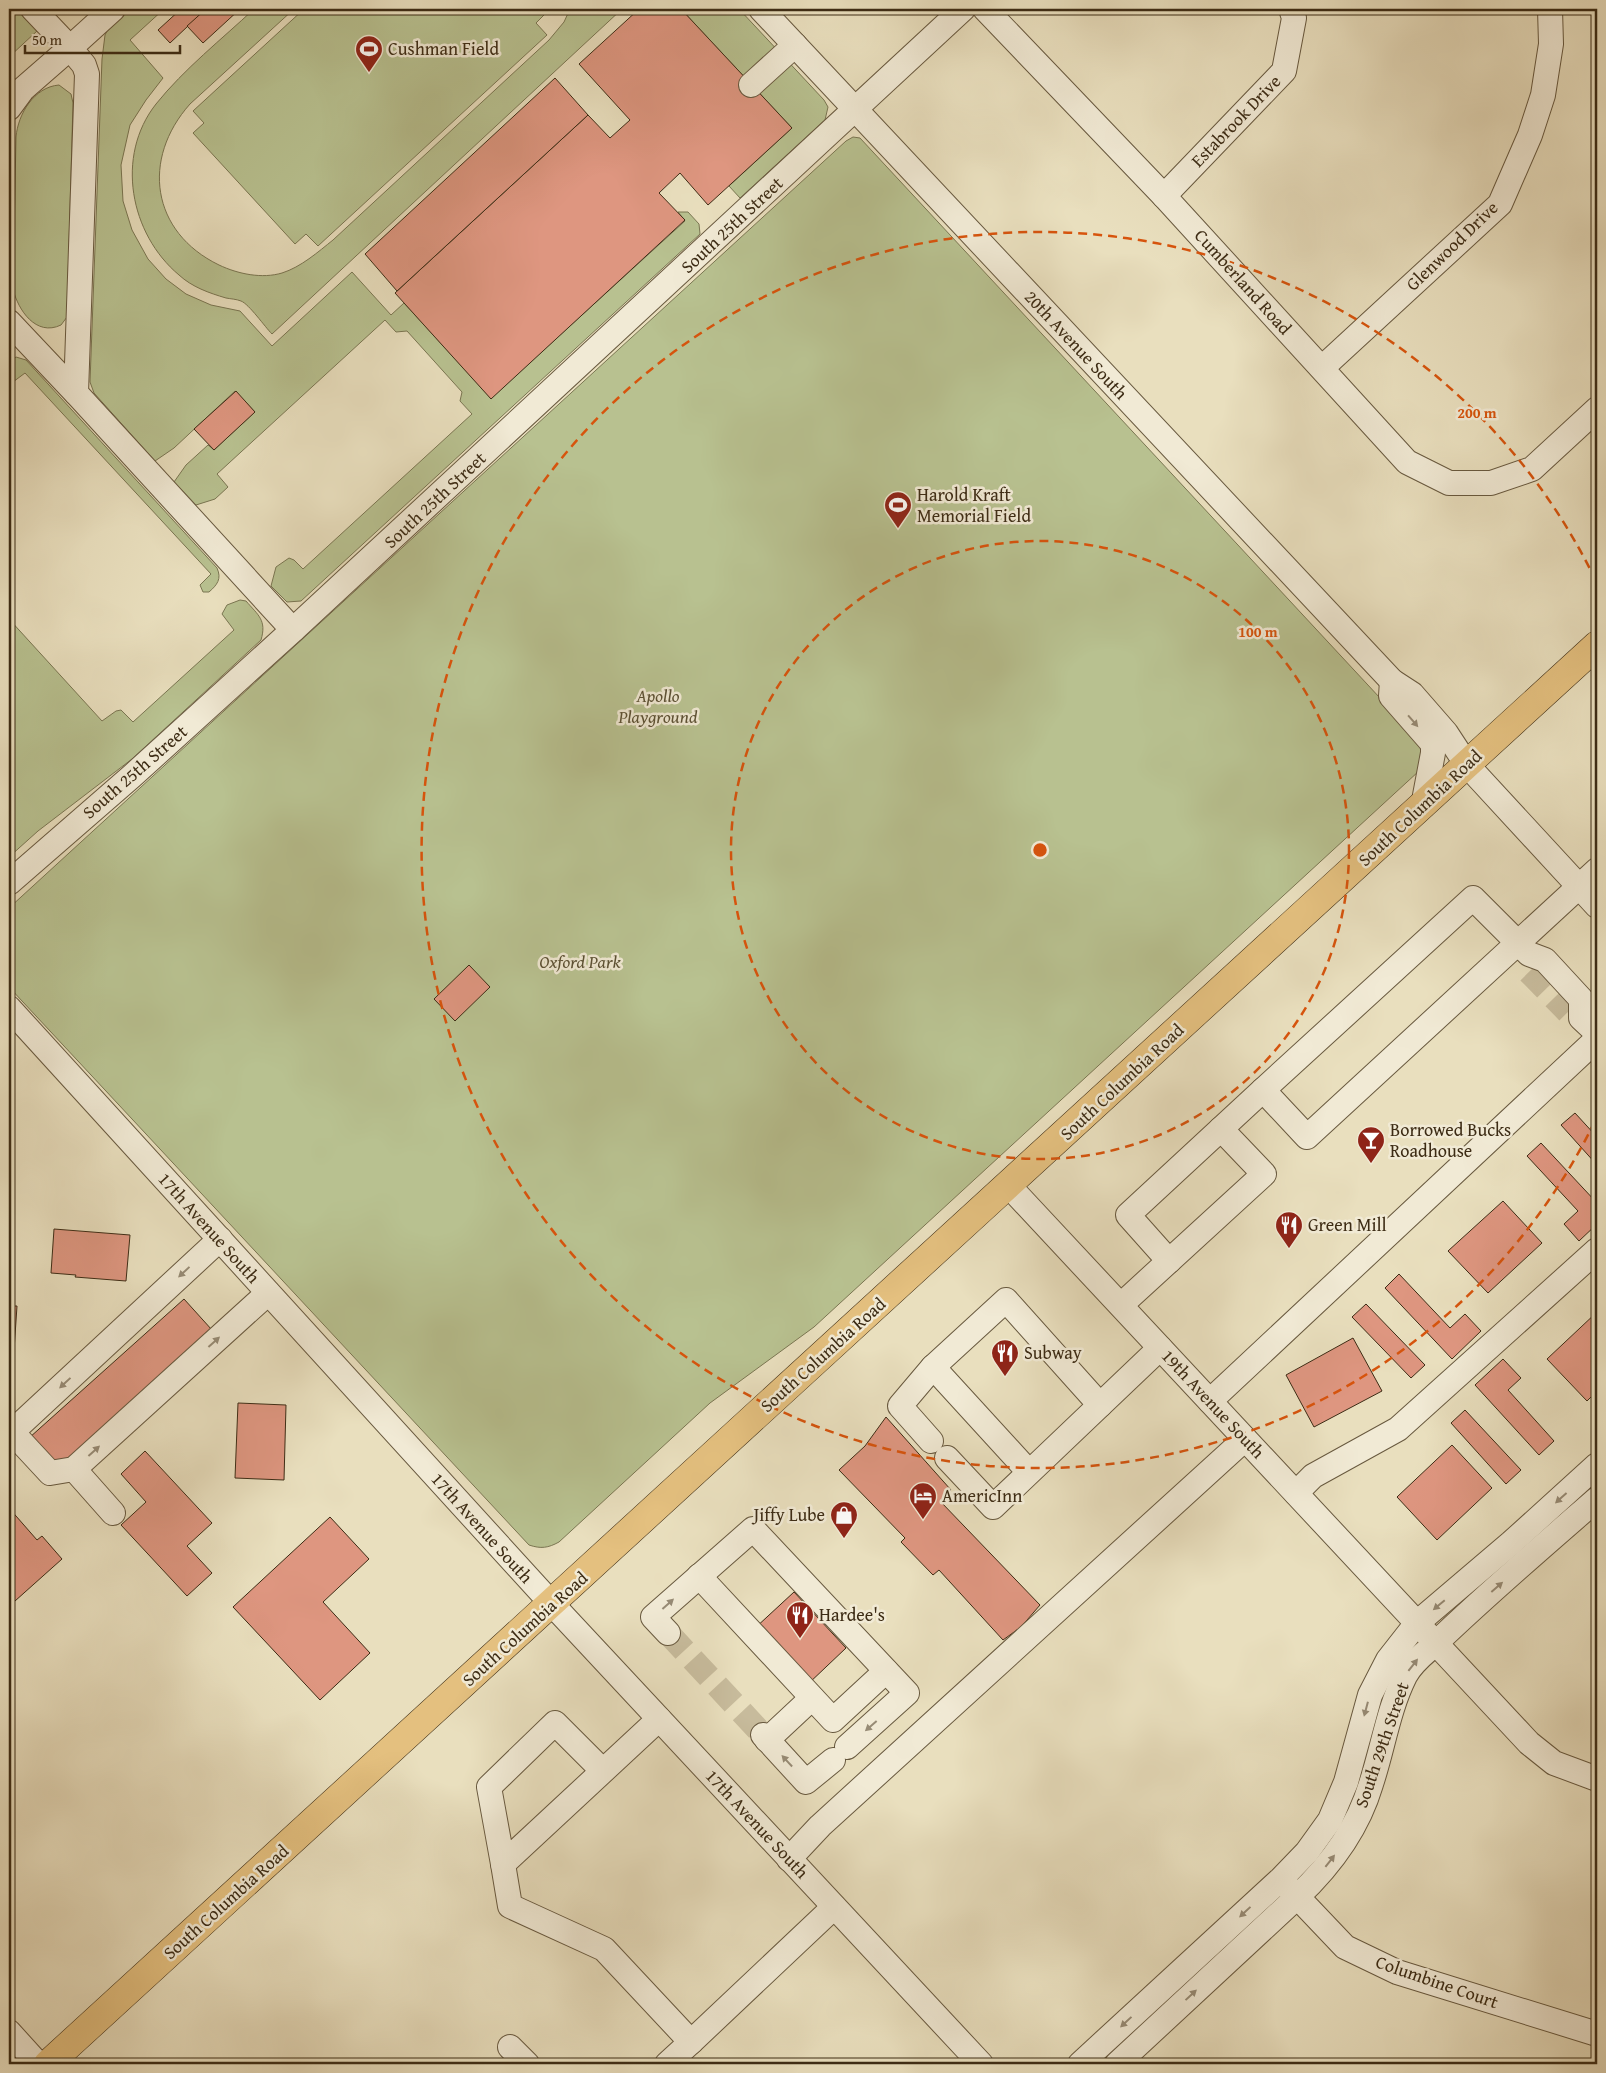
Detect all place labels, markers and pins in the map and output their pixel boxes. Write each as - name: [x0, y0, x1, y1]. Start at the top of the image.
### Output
- sports icon: Cushman Field: [354, 34, 384, 73]
- place label: Cushman Field: [388, 35, 499, 62]
- place label: Harold Kraft Memorial Field: [917, 481, 1031, 529]
- sports icon: Harold Kraft Memorial Field: [883, 490, 913, 529]
- centre of rings: [1031, 841, 1049, 859]
- place label: Borrowed Bucks Roadhouse: [1390, 1116, 1511, 1164]
- bar icon: Borrowed Bucks Roadhouse: [1356, 1125, 1386, 1164]
- restaurant icon: Green Mill: [1274, 1210, 1304, 1249]
- place label: Green Mill: [1308, 1211, 1387, 1238]
- restaurant icon: Subway: [990, 1338, 1020, 1377]
- place label: Subway: [1024, 1339, 1082, 1366]
- hotel icon: AmericInn: [908, 1481, 938, 1520]
- place label: AmericInn: [942, 1482, 1022, 1509]
- shop icon: Jiffy Lube: [829, 1500, 859, 1539]
- place label: Jiffy Lube: [752, 1501, 825, 1528]
- restaurant icon: Hardee's: [785, 1600, 815, 1639]
- place label: Hardee's: [819, 1601, 885, 1628]

